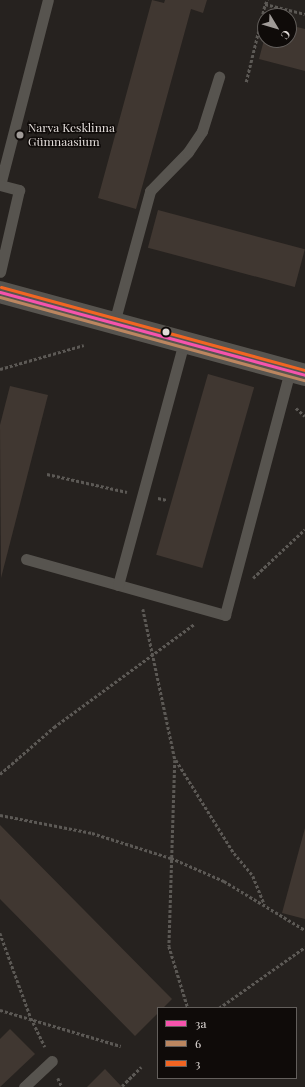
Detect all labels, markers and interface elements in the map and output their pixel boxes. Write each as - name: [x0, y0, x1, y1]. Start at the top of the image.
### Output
- north arrow: [257, 8, 297, 48]
- text: С: [278, 27, 294, 43]
- place label: Narva Kesklinna Gümnaasium: [28, 121, 115, 149]
- marker: Narva Kesklinna Gümnaasium: [15, 130, 25, 140]
- unlabelled marker: [161, 327, 171, 337]
- legend: [157, 1007, 297, 1079]
- text: 3a: [195, 1015, 206, 1031]
- text: 6: [195, 1035, 201, 1051]
- text: 3: [195, 1055, 200, 1071]

